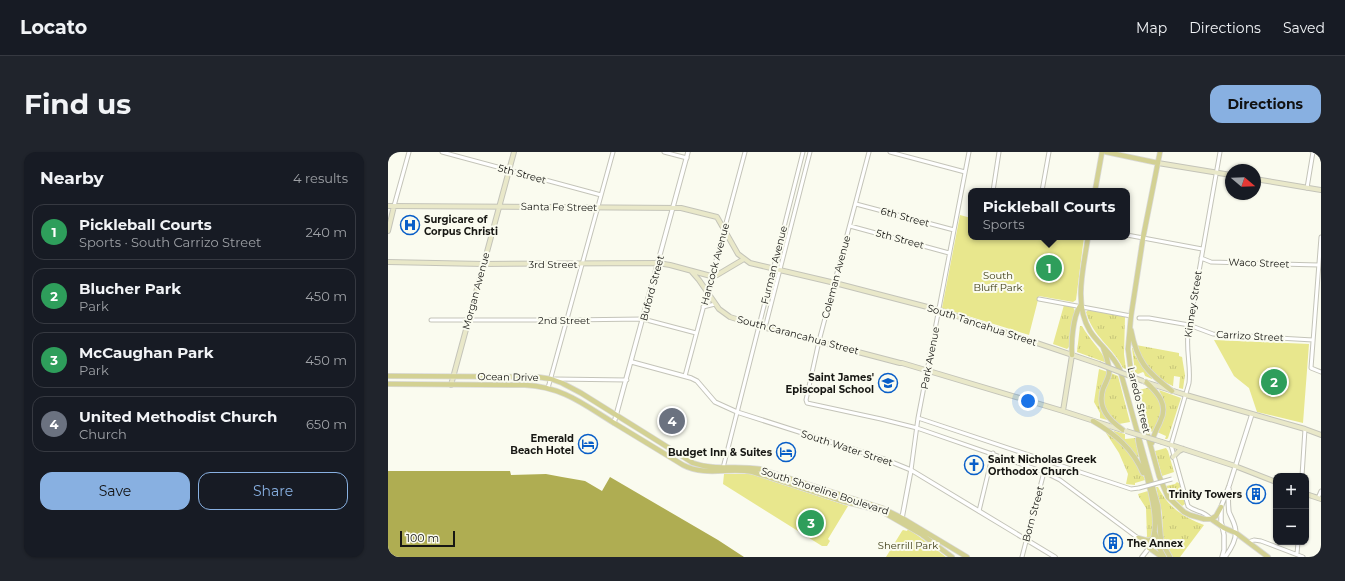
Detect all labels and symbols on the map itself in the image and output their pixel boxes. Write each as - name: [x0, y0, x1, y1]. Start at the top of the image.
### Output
- street label: 5th Street: [496, 161, 548, 187]
- north arrow: [1225, 164, 1261, 200]
- street label: Santa Fe Street: [521, 200, 597, 214]
- street label: 6th Street: [879, 204, 931, 230]
- place label: Surgicare of Corpus Christi: [424, 213, 498, 238]
- hospital icon: Surgicare of Corpus Christi: [399, 214, 421, 236]
- street label: Hancock Avenue: [698, 222, 732, 306]
- street label: Furman Avenue: [758, 224, 790, 306]
- street label: 5th Street: [874, 226, 926, 252]
- street label: Coleman Avenue: [819, 234, 853, 320]
- street label: Morgan Avenue: [459, 251, 493, 331]
- pin: 1: [1036, 253, 1062, 283]
- street label: Buford Street: [637, 254, 667, 322]
- street label: Waco Street: [1228, 255, 1290, 271]
- street label: 3rd Street: [528, 258, 578, 271]
- park label: South Bluff Park: [973, 269, 1023, 294]
- street label: Kinney Street: [1181, 270, 1205, 338]
- street label: South Tancahua Street: [926, 301, 1038, 349]
- street label: South Carancahua Street: [736, 312, 860, 358]
- street label: 2nd Street: [538, 314, 590, 327]
- street label: Park Avenue: [918, 326, 942, 390]
- street label: Carrizo Street: [1216, 328, 1284, 344]
- street label: Laredo Street: [1125, 366, 1153, 434]
- pin: 2: [1261, 367, 1287, 397]
- street label: Ocean Drive: [477, 370, 539, 384]
- place label: Saint James' Episcopal School: [786, 371, 874, 396]
- school or university icon: Saint James' Episcopal School: [877, 372, 899, 394]
- your location: [1018, 391, 1038, 411]
- pin: 4: [659, 406, 685, 436]
- street label: South Water Street: [799, 427, 895, 469]
- place label: Emerald Beach Hotel: [510, 432, 574, 457]
- hotel icon: Emerald Beach Hotel: [577, 433, 599, 455]
- hotel icon: Budget Inn & Suites: [775, 441, 797, 463]
- place label: Budget Inn & Suites: [668, 446, 773, 459]
- place label: Saint Nicholas Greek Orthodox Church: [988, 453, 1097, 478]
- church icon: Saint Nicholas Greek Orthodox Church: [963, 454, 985, 476]
- street label: South Shoreline Boulevard: [760, 464, 890, 518]
- building icon: Trinity Towers: [1245, 483, 1267, 505]
- street label: Born Street: [1019, 485, 1047, 543]
- place label: Trinity Towers: [1169, 488, 1243, 501]
- pin: 3: [798, 508, 824, 538]
- scale bar: [400, 529, 455, 548]
- building icon: The Annex: [1102, 532, 1124, 554]
- place label: The Annex: [1127, 537, 1183, 550]
- park label: Sherrill Park: [878, 539, 938, 552]

